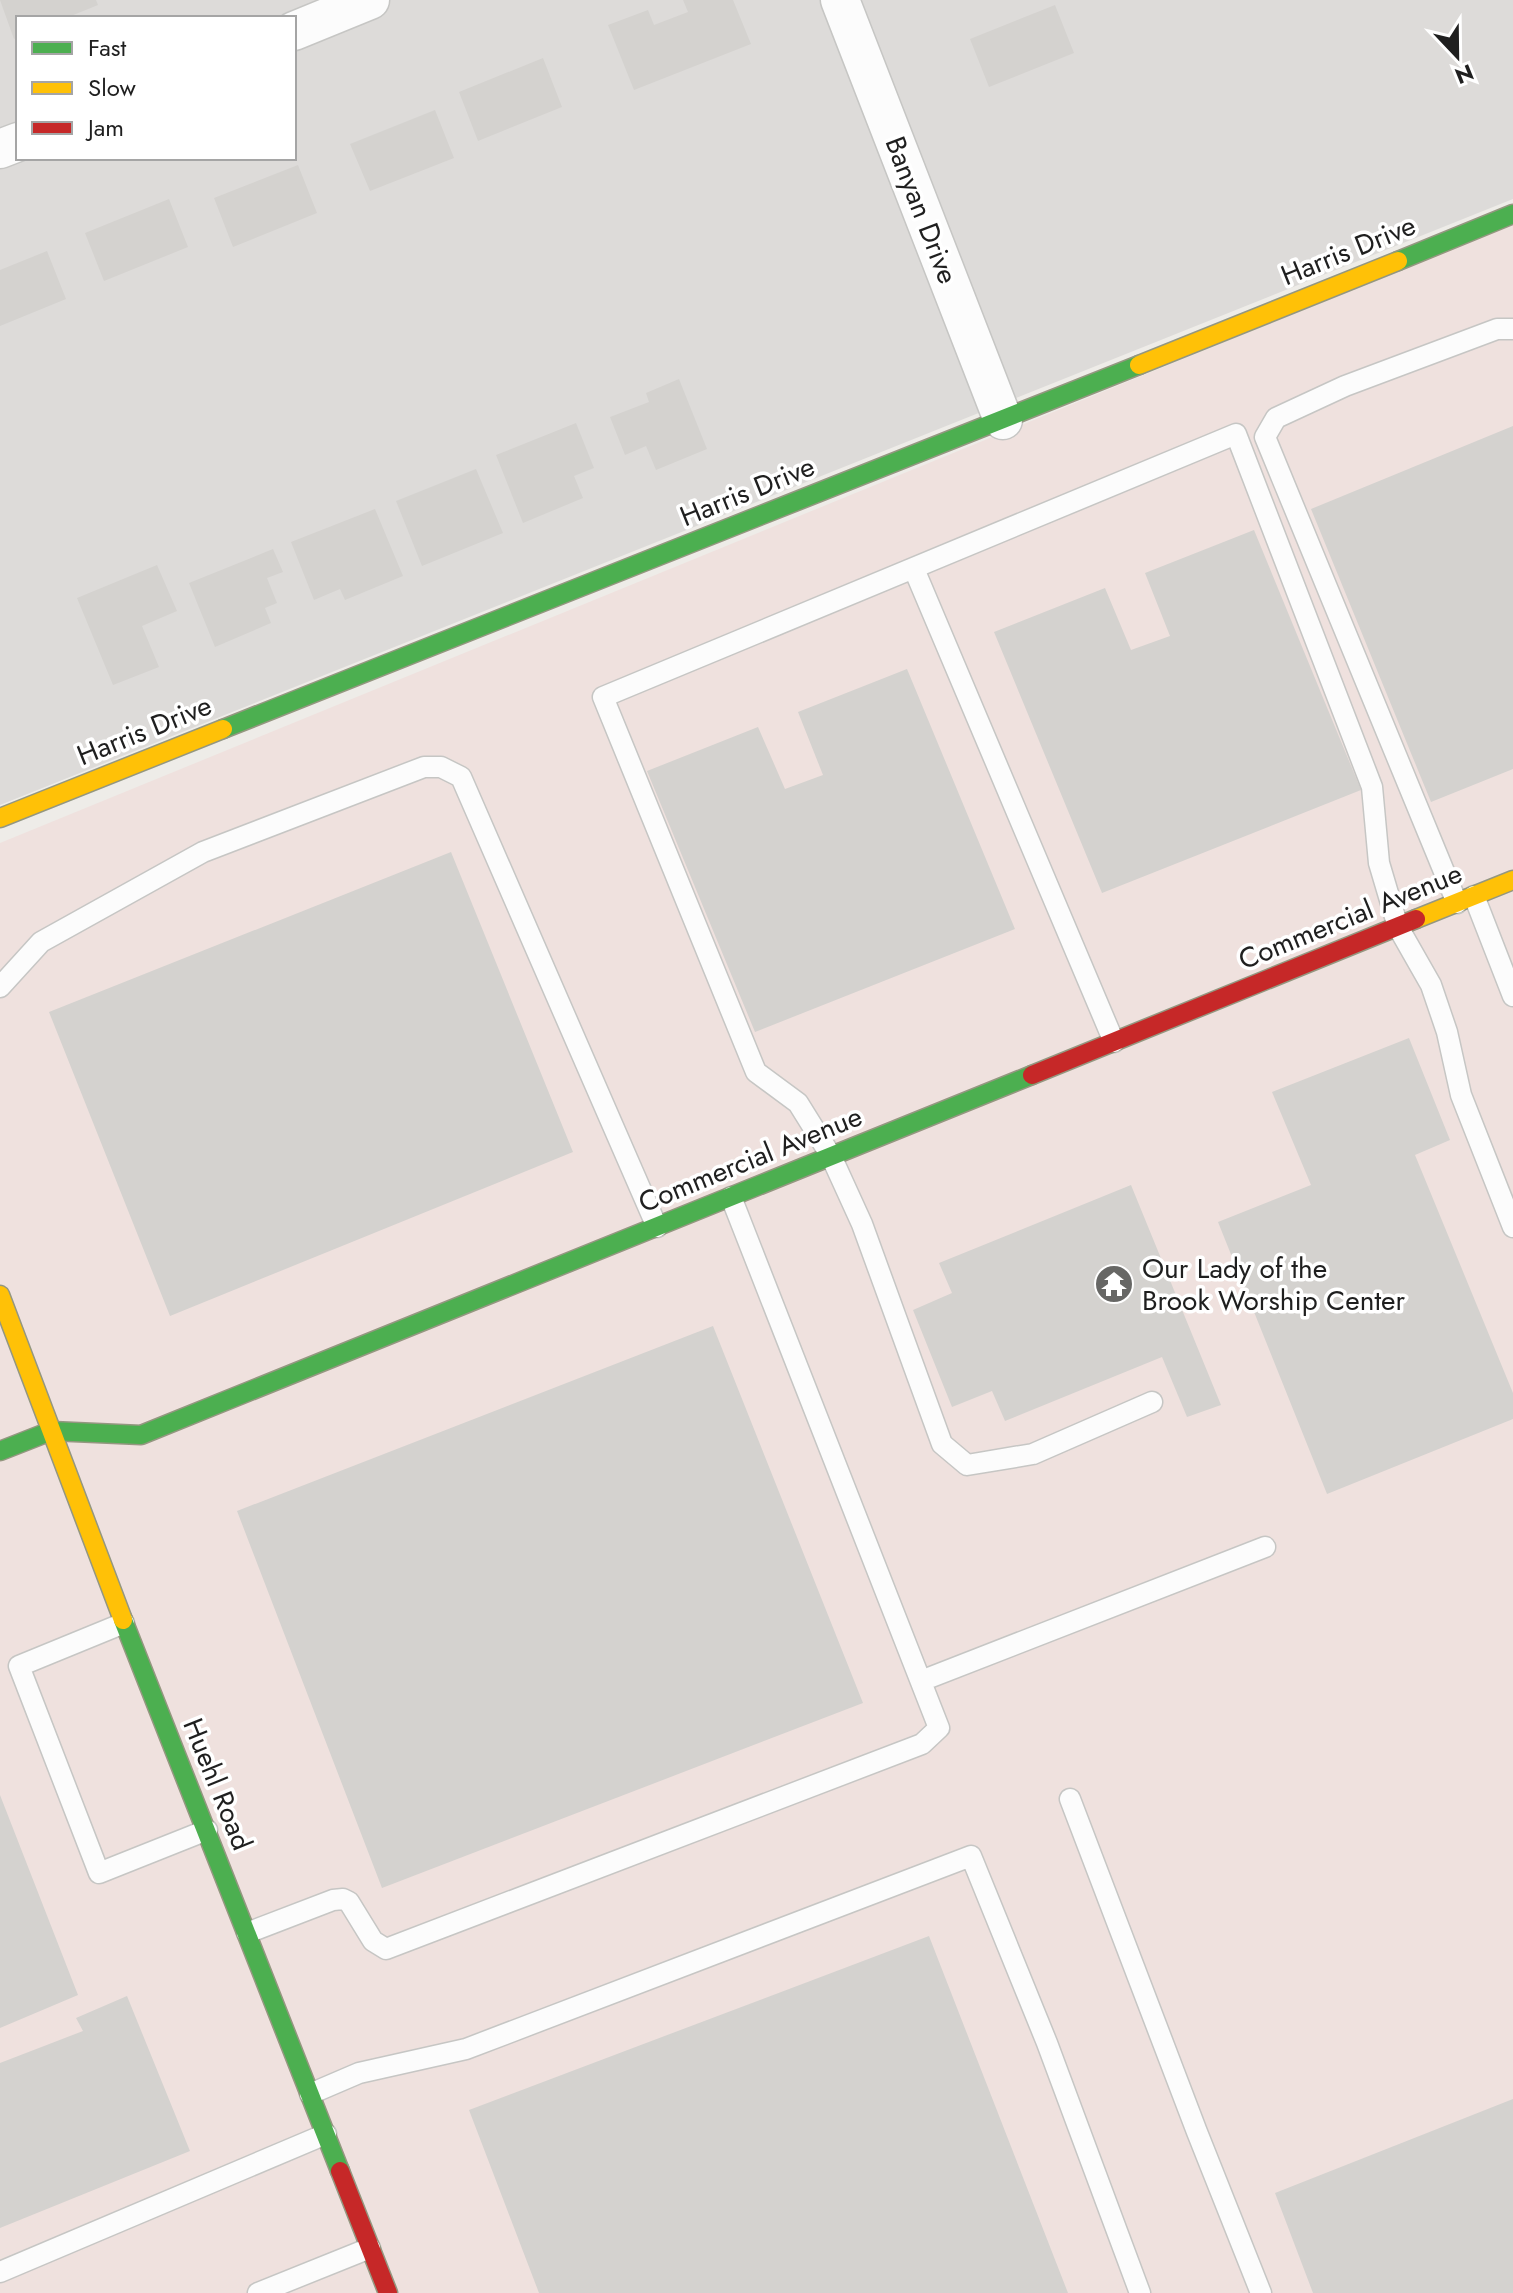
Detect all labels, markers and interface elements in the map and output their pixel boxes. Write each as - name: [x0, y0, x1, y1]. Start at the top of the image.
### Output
- legend: [16, 16, 296, 160]
- north arrow: [1417, 16, 1497, 96]
- text: Fast: [88, 30, 126, 65]
- text: N: [1450, 56, 1479, 93]
- text: Slow: [88, 70, 136, 105]
- text: Jam: [85, 110, 124, 145]
- street label: Banyan Drive: [875, 131, 968, 290]
- street label: Harris Drive: [1275, 205, 1422, 296]
- street label: Harris Drive: [674, 446, 821, 537]
- street label: Harris Drive: [71, 685, 218, 776]
- street label: Commercial Avenue: [1232, 853, 1468, 980]
- street label: Commercial Avenue: [632, 1096, 868, 1223]
- place label: Our Lady of the Brook Worship Center: [1142, 1248, 1406, 1321]
- temple icon: Our Lady of the Brook Worship Center: [1093, 1263, 1135, 1305]
- street label: Huehl Road: [172, 1712, 263, 1856]

